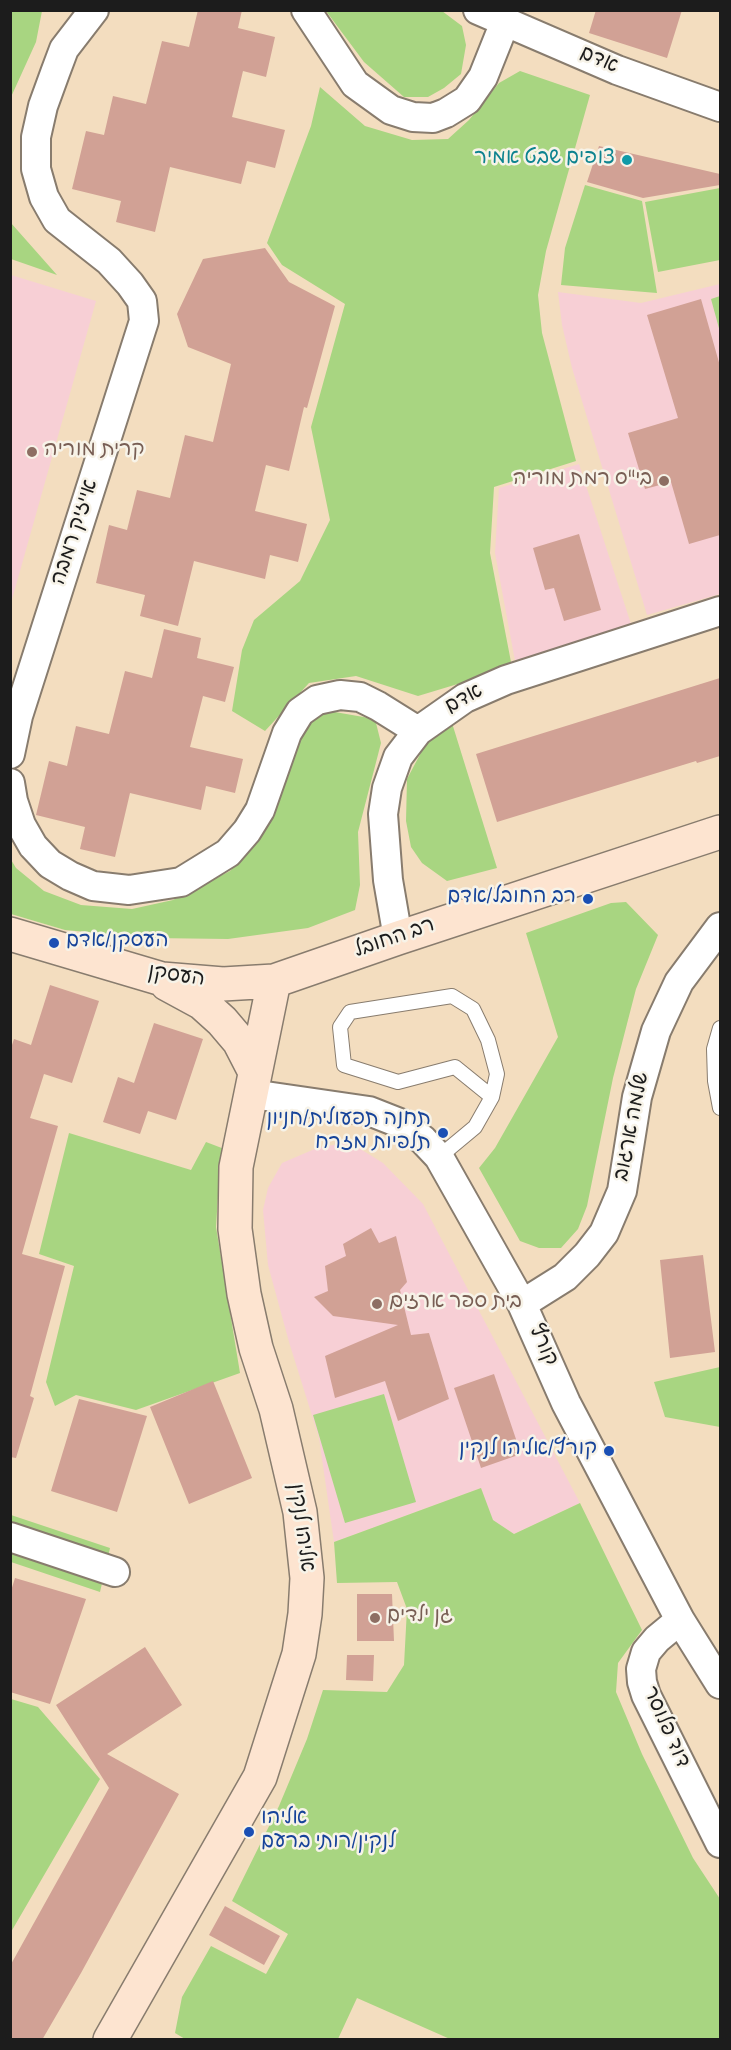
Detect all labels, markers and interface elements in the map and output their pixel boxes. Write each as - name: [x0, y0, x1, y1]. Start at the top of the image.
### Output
- street label: אדם: [575, 43, 621, 81]
- place label: צופים שבט אמיר: [474, 147, 615, 173]
- marker: צופים שבט אמיר: [620, 153, 634, 167]
- place label: קרית מוריה: [44, 439, 145, 465]
- marker: קרית מוריה: [25, 445, 39, 459]
- place label: בי"ס רמת מוריה: [513, 468, 652, 494]
- marker: בי"ס רמת מוריה: [657, 474, 671, 488]
- street label: אייזיק רמבה: [48, 477, 106, 589]
- street label: אדם: [442, 680, 488, 722]
- place label: רב החובל/אדם: [447, 886, 576, 912]
- marker: רב החובל/אדם: [581, 892, 595, 906]
- street label: רב החובל: [351, 914, 439, 966]
- place label: העסקן/אדם: [66, 930, 169, 956]
- marker: העסקן/אדם: [47, 936, 61, 950]
- street label: העסקן: [146, 962, 206, 994]
- street label: שלמה ארגוב: [611, 1071, 657, 1183]
- place label: תחנה תפעולית/חניון תלפיות מזרח: [266, 1108, 431, 1158]
- marker: תחנה תפעולית/חניון תלפיות מזרח: [436, 1126, 450, 1140]
- place label: בית ספר ארזים: [389, 1291, 522, 1317]
- marker: בית ספר ארזים: [370, 1297, 384, 1311]
- street label: קורץ: [521, 1321, 561, 1371]
- place label: קורץ/אליהו לנקין: [459, 1438, 597, 1464]
- marker: קורץ/אליהו לנקין: [602, 1444, 616, 1458]
- street label: אליהו לנקין: [280, 1482, 318, 1574]
- place label: גן ילדים: [387, 1605, 453, 1631]
- marker: גן ילדים: [368, 1611, 382, 1625]
- street label: דוד פלוסר: [635, 1684, 693, 1772]
- place label: אליהו לנקין/רותי ברעם: [261, 1807, 395, 1857]
- marker: אליהו לנקין/רותי ברעם: [242, 1825, 256, 1839]

